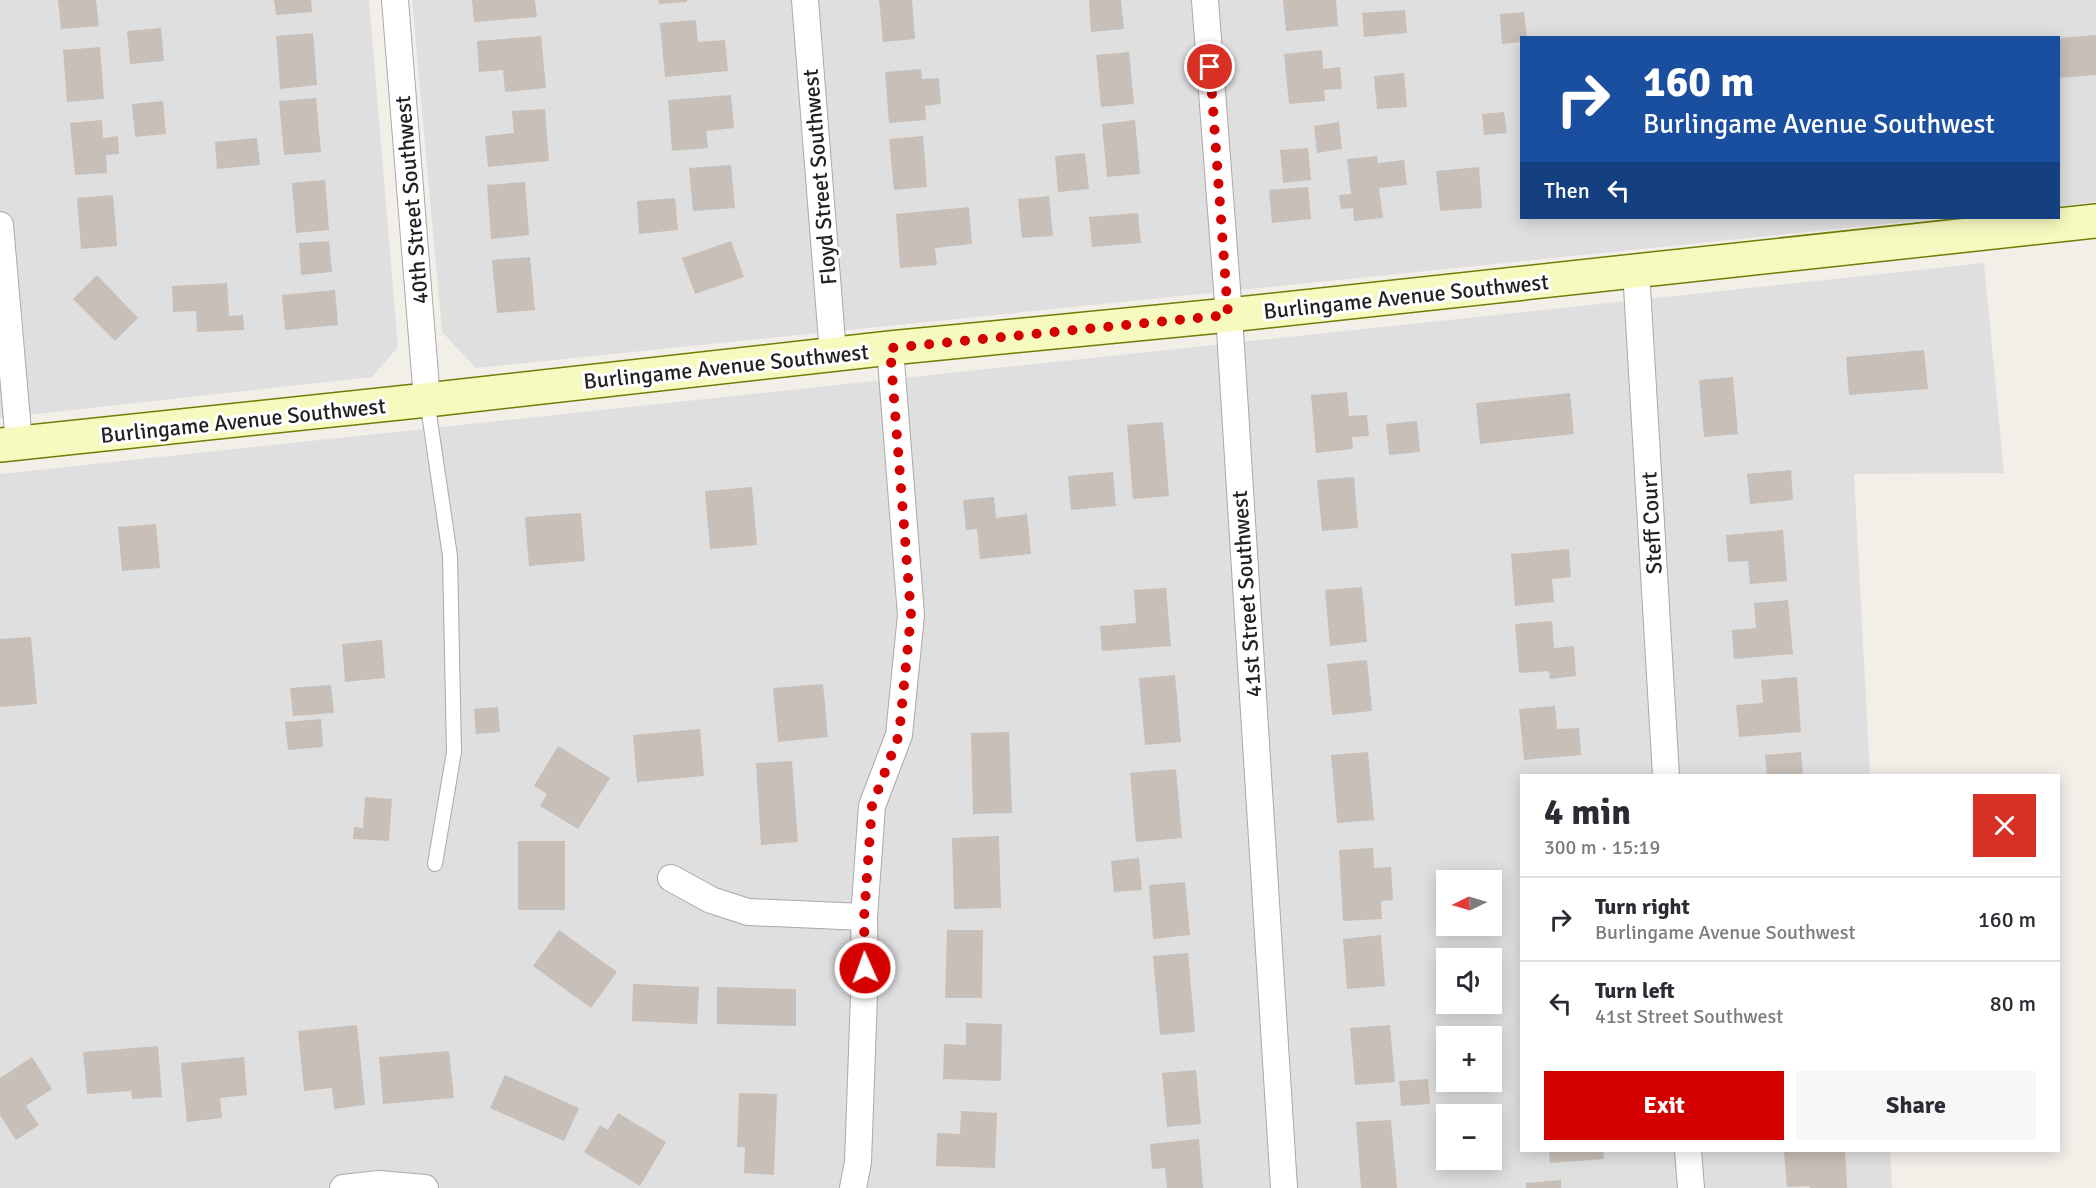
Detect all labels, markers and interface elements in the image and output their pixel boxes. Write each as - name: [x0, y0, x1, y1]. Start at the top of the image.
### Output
- pin: [1184, 41, 1235, 92]
- icon: arrive: [1193, 50, 1226, 83]
- text: 160 m: [1643, 57, 1754, 108]
- icon: right: [1544, 60, 1622, 138]
- street label: Floyd Street Southwest: [797, 68, 842, 286]
- street label: 40th Street Southwest: [389, 94, 434, 305]
- text: Burlingame Avenue Southwest: [1643, 108, 1995, 141]
- icon: left: [1602, 174, 1635, 207]
- text: Then: [1544, 177, 1590, 204]
- street label: Burlingame Avenue Southwest: [1262, 268, 1550, 325]
- street label: Burlingame Avenue Southwest: [582, 338, 870, 395]
- street label: Burlingame Avenue Southwest: [99, 392, 387, 449]
- street label: Steff Court: [1635, 471, 1668, 575]
- street label: 41st Street Southwest: [1226, 489, 1267, 698]
- text: 4 min: [1544, 790, 1631, 835]
- button: close: [1973, 794, 2036, 857]
- text: 300 m · 15:19: [1544, 835, 1660, 860]
- north arrow: [1436, 870, 1502, 936]
- map controls: [1436, 870, 1502, 1170]
- text: Turn right: [1595, 893, 1690, 920]
- icon: right: [1544, 903, 1577, 936]
- text: 160 m: [1978, 906, 2036, 933]
- text: Burlingame Avenue Southwest: [1595, 920, 1856, 945]
- position arrow: [833, 936, 897, 1000]
- button: sound: [1436, 948, 1502, 1014]
- text: Turn left: [1595, 977, 1675, 1004]
- icon: left: [1544, 987, 1577, 1020]
- text: 80 m: [1990, 990, 2036, 1017]
- text: 41st Street Southwest: [1595, 1004, 1783, 1029]
- button: +: [1436, 1026, 1502, 1092]
- button: Exit: [1544, 1071, 1784, 1140]
- button: Share: [1796, 1071, 2036, 1140]
- button: −: [1436, 1104, 1502, 1170]

